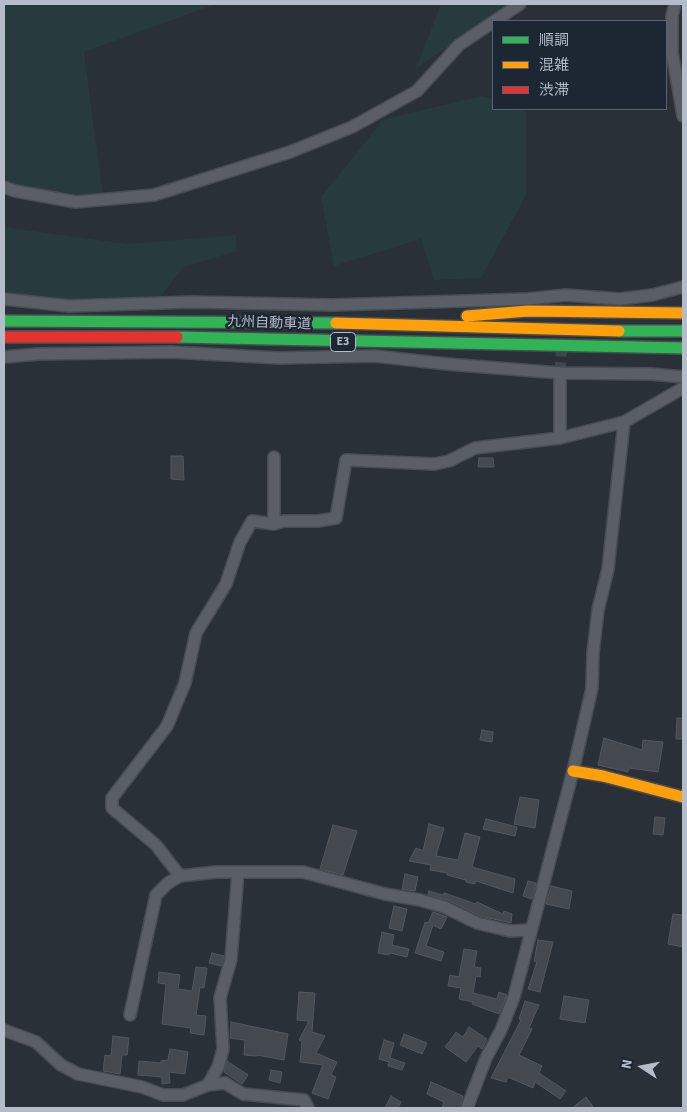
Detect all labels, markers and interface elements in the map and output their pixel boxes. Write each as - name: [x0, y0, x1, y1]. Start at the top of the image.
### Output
- legend: [492, 20, 667, 110]
- text: 順調: [539, 30, 569, 51]
- text: 混雑: [539, 55, 569, 76]
- text: 渋滞: [539, 80, 569, 101]
- street label: 九州自動車道: [227, 314, 311, 334]
- road number: E3: [330, 332, 356, 352]
- north arrow: [617, 1042, 667, 1092]
- text: N: [617, 1058, 638, 1071]

